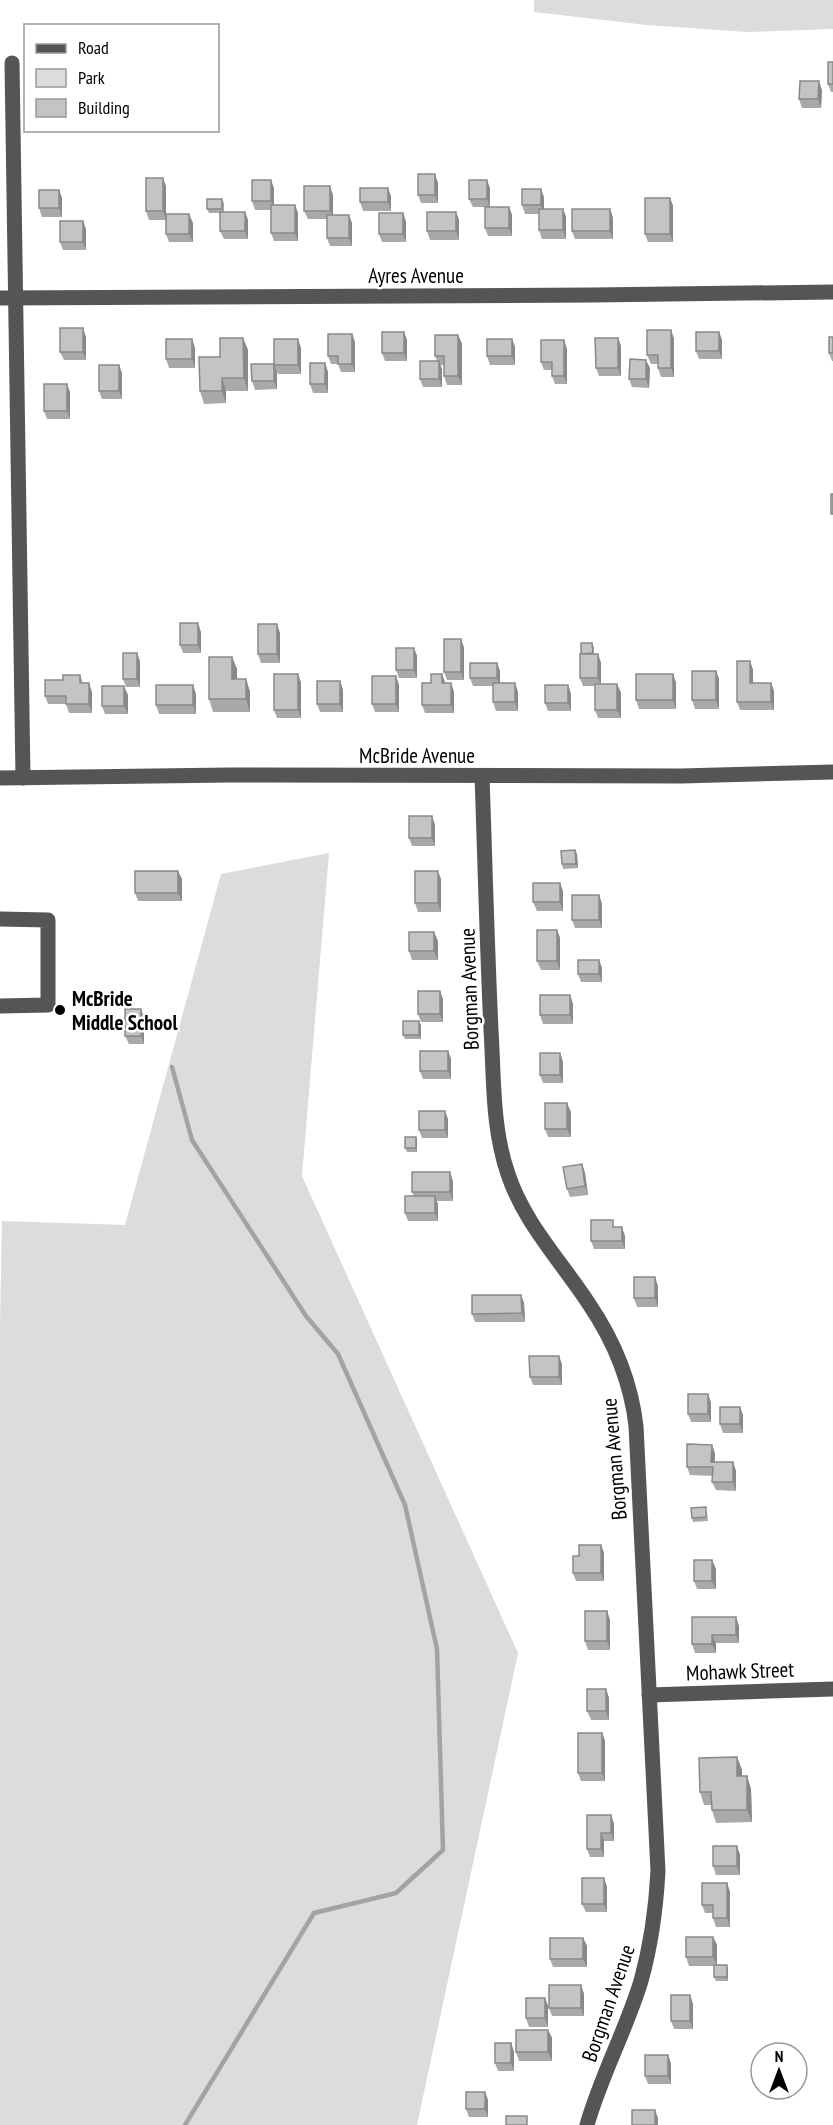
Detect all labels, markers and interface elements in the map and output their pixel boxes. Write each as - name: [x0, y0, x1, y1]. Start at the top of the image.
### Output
- legend: [24, 24, 219, 132]
- text: Road: [78, 36, 109, 59]
- text: Park: [78, 66, 105, 89]
- text: Building: [78, 96, 130, 119]
- street label: Ayres Avenue: [368, 262, 464, 289]
- street label: McBride Avenue: [359, 742, 475, 769]
- street label: Borgman Avenue: [453, 928, 485, 1050]
- place label: McBride Middle School: [72, 985, 178, 1036]
- marker: McBride Middle School: [53, 1003, 67, 1017]
- street label: Borgman Avenue: [595, 1397, 633, 1521]
- street label: Mohawk Street: [686, 1656, 795, 1686]
- street label: Borgman Avenue: [575, 1941, 641, 2065]
- north arrow: [749, 2041, 809, 2101]
- text: N: [775, 2046, 783, 2066]

